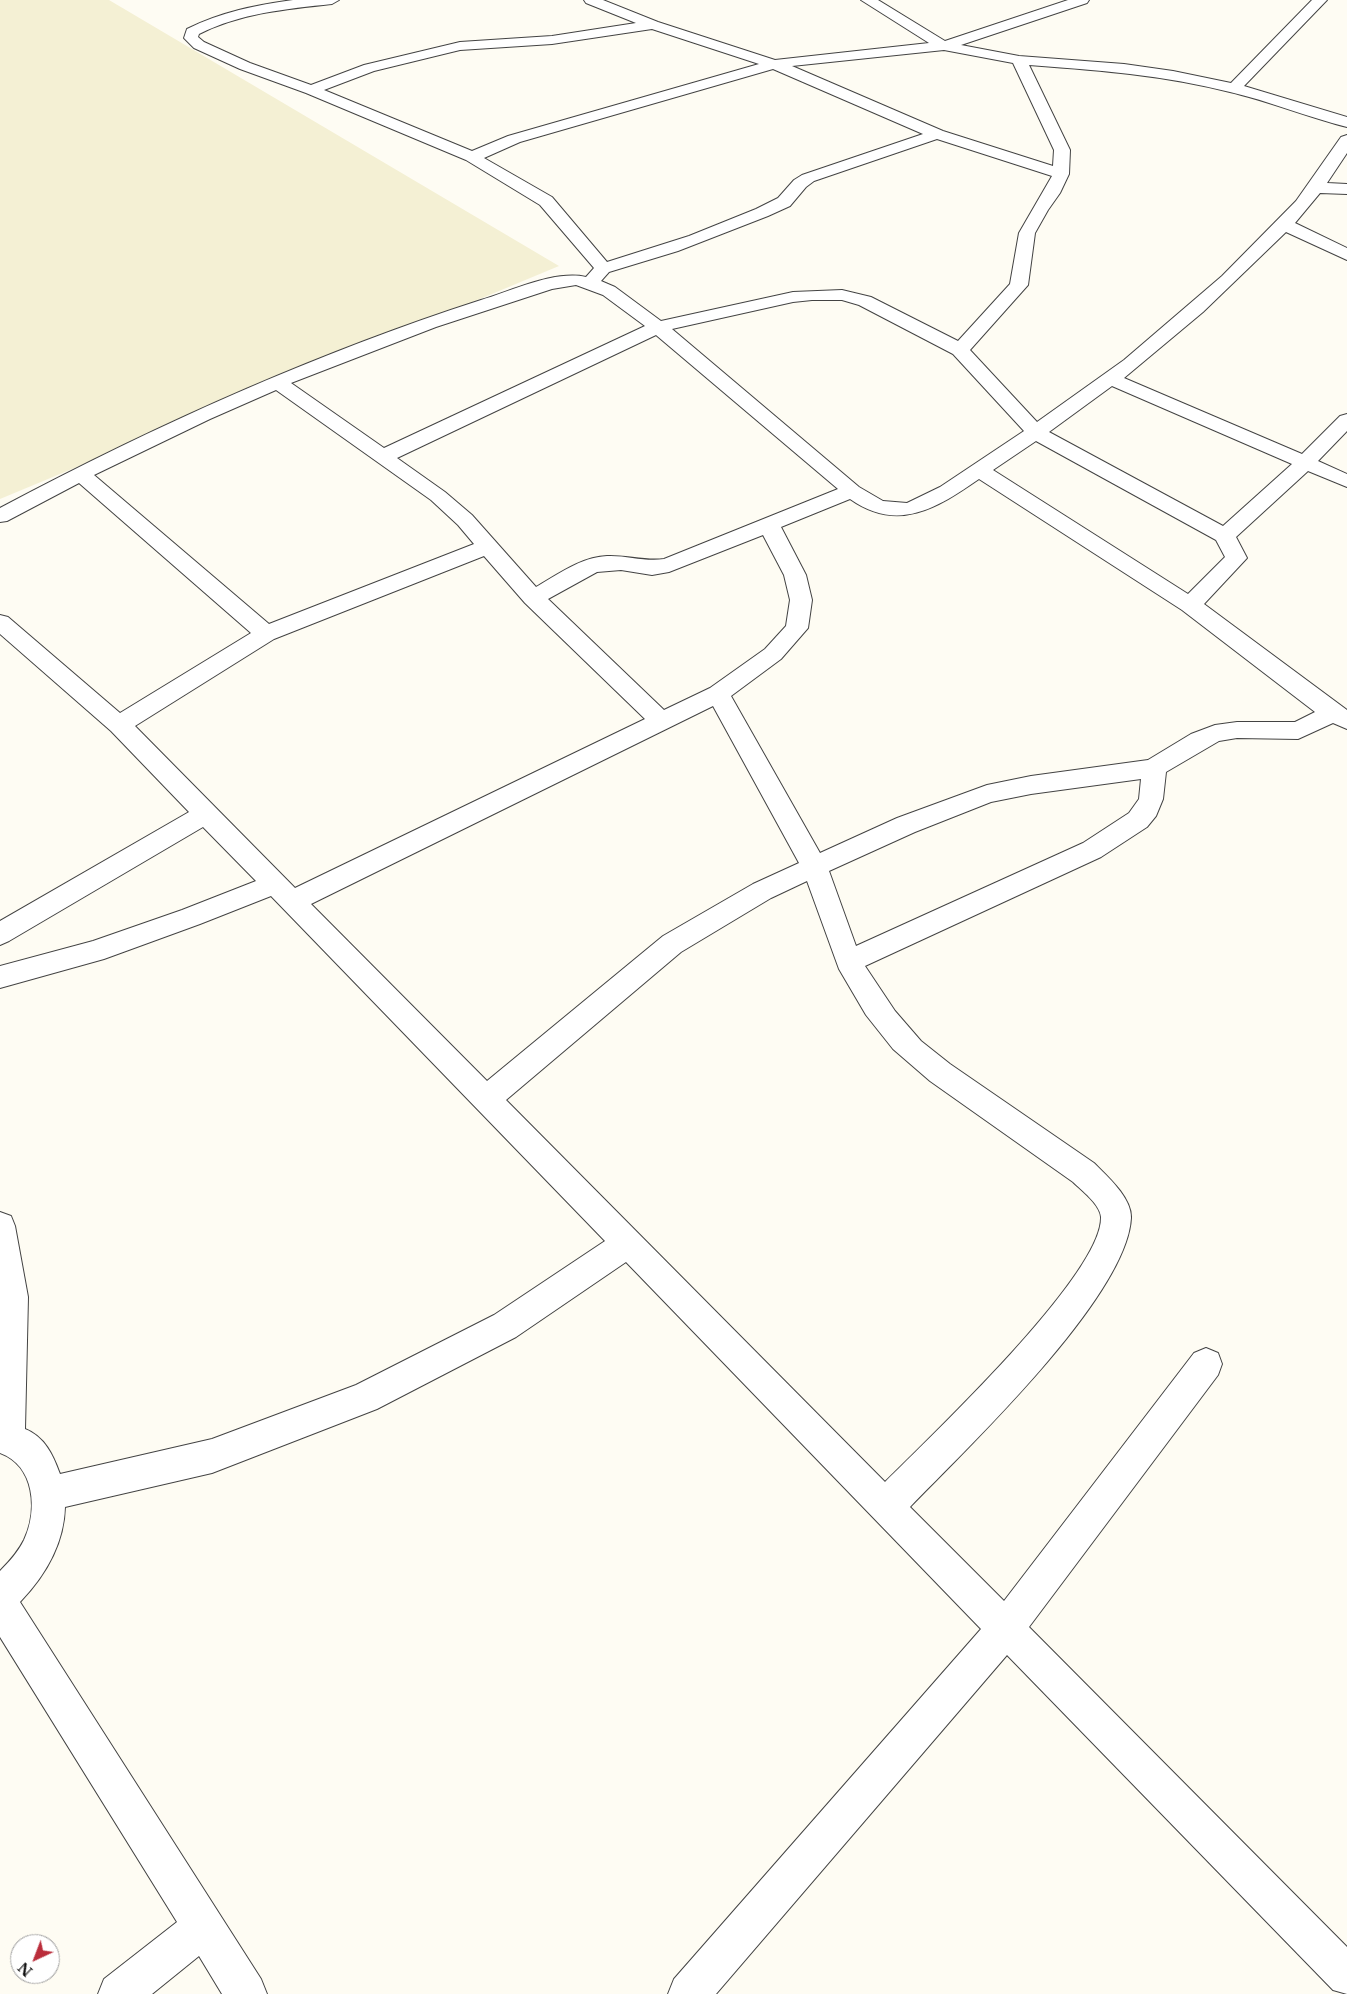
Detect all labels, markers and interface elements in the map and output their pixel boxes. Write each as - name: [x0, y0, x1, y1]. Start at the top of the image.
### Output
- north arrow: [10, 1934, 60, 1984]
- text: N: [15, 1958, 36, 1980]

